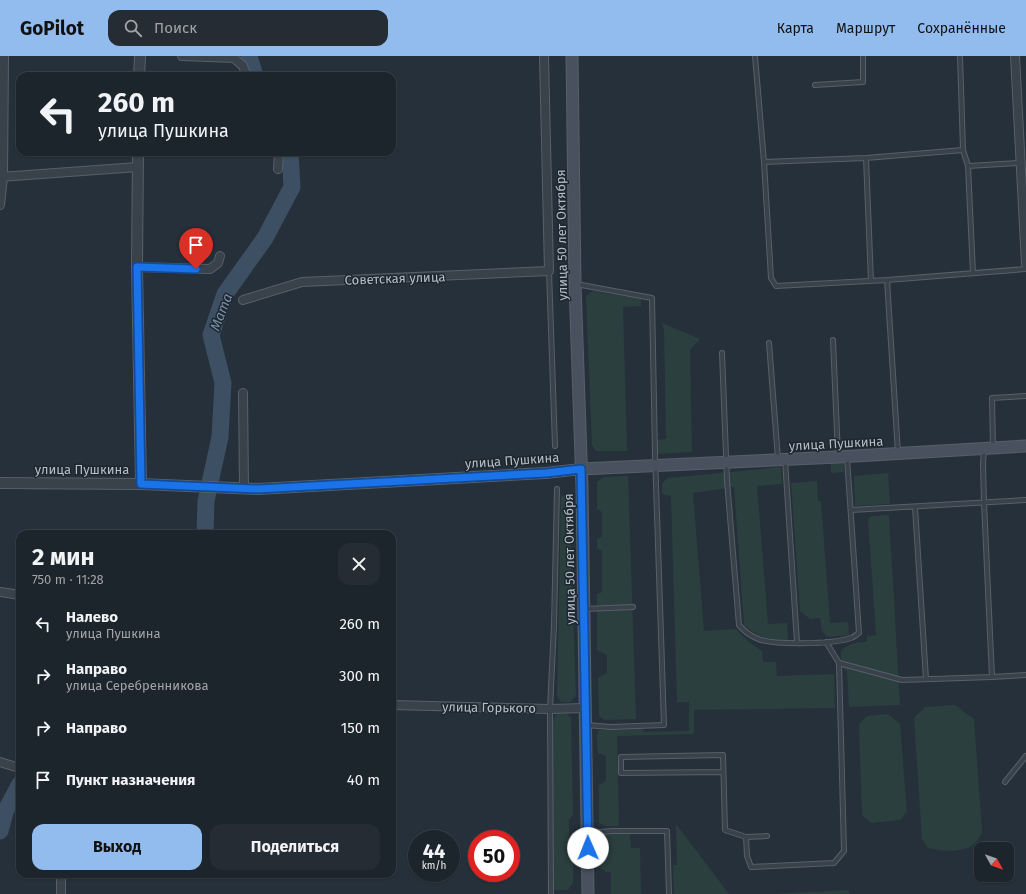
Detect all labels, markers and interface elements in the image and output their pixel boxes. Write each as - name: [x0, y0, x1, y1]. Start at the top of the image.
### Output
- search box: [108, 10, 388, 46]
- text: GoPilot: [20, 17, 84, 40]
- icon: search: [122, 17, 144, 39]
- text: Поиск: [154, 19, 197, 37]
- text: Карта: [777, 20, 814, 37]
- text: Маршрут: [836, 20, 895, 37]
- text: Сохранённые: [917, 20, 1006, 37]
- text: 260 m: [98, 86, 175, 119]
- icon: left: [32, 88, 84, 140]
- text: улица Пушкина: [98, 120, 229, 142]
- street label: улица 50 лет Октября: [553, 169, 570, 301]
- pin: [179, 228, 213, 269]
- icon: arrive: [185, 234, 207, 256]
- street label: Советская улица: [344, 269, 446, 288]
- water label: Мата: [207, 291, 236, 333]
- street label: улица Пушкина: [788, 434, 884, 453]
- street label: улица Пушкина: [464, 450, 560, 471]
- street label: улица Пушкина: [35, 462, 129, 477]
- street label: улица 50 лет Октября: [561, 493, 578, 625]
- text: 2 мин: [32, 543, 94, 571]
- button: close: [338, 543, 380, 585]
- text: 750 m · 11:28: [32, 572, 104, 587]
- text: Налево: [66, 608, 118, 626]
- icon: left: [32, 613, 54, 635]
- text: 260 m: [339, 615, 380, 633]
- text: улица Пушкина: [66, 626, 161, 641]
- text: Направо: [66, 660, 127, 678]
- icon: right: [32, 665, 54, 687]
- text: 300 m: [339, 667, 380, 685]
- text: улица Серебренникова: [66, 678, 209, 693]
- street label: улица Горького: [442, 699, 536, 716]
- icon: right: [32, 717, 54, 739]
- text: Направо: [66, 719, 127, 737]
- text: 150 m: [341, 719, 380, 737]
- icon: arrive: [32, 769, 54, 791]
- text: Пункт назначения: [66, 771, 195, 789]
- text: 40 m: [347, 771, 380, 789]
- button: Выход: [32, 824, 202, 870]
- button: Поделиться: [210, 824, 380, 870]
- position arrow: [567, 827, 609, 869]
- speed limit sign: 50: [468, 830, 520, 882]
- text: 44: [423, 839, 445, 863]
- north arrow: [974, 842, 1014, 882]
- map controls: [974, 842, 1014, 882]
- text: km/h: [422, 860, 446, 872]

